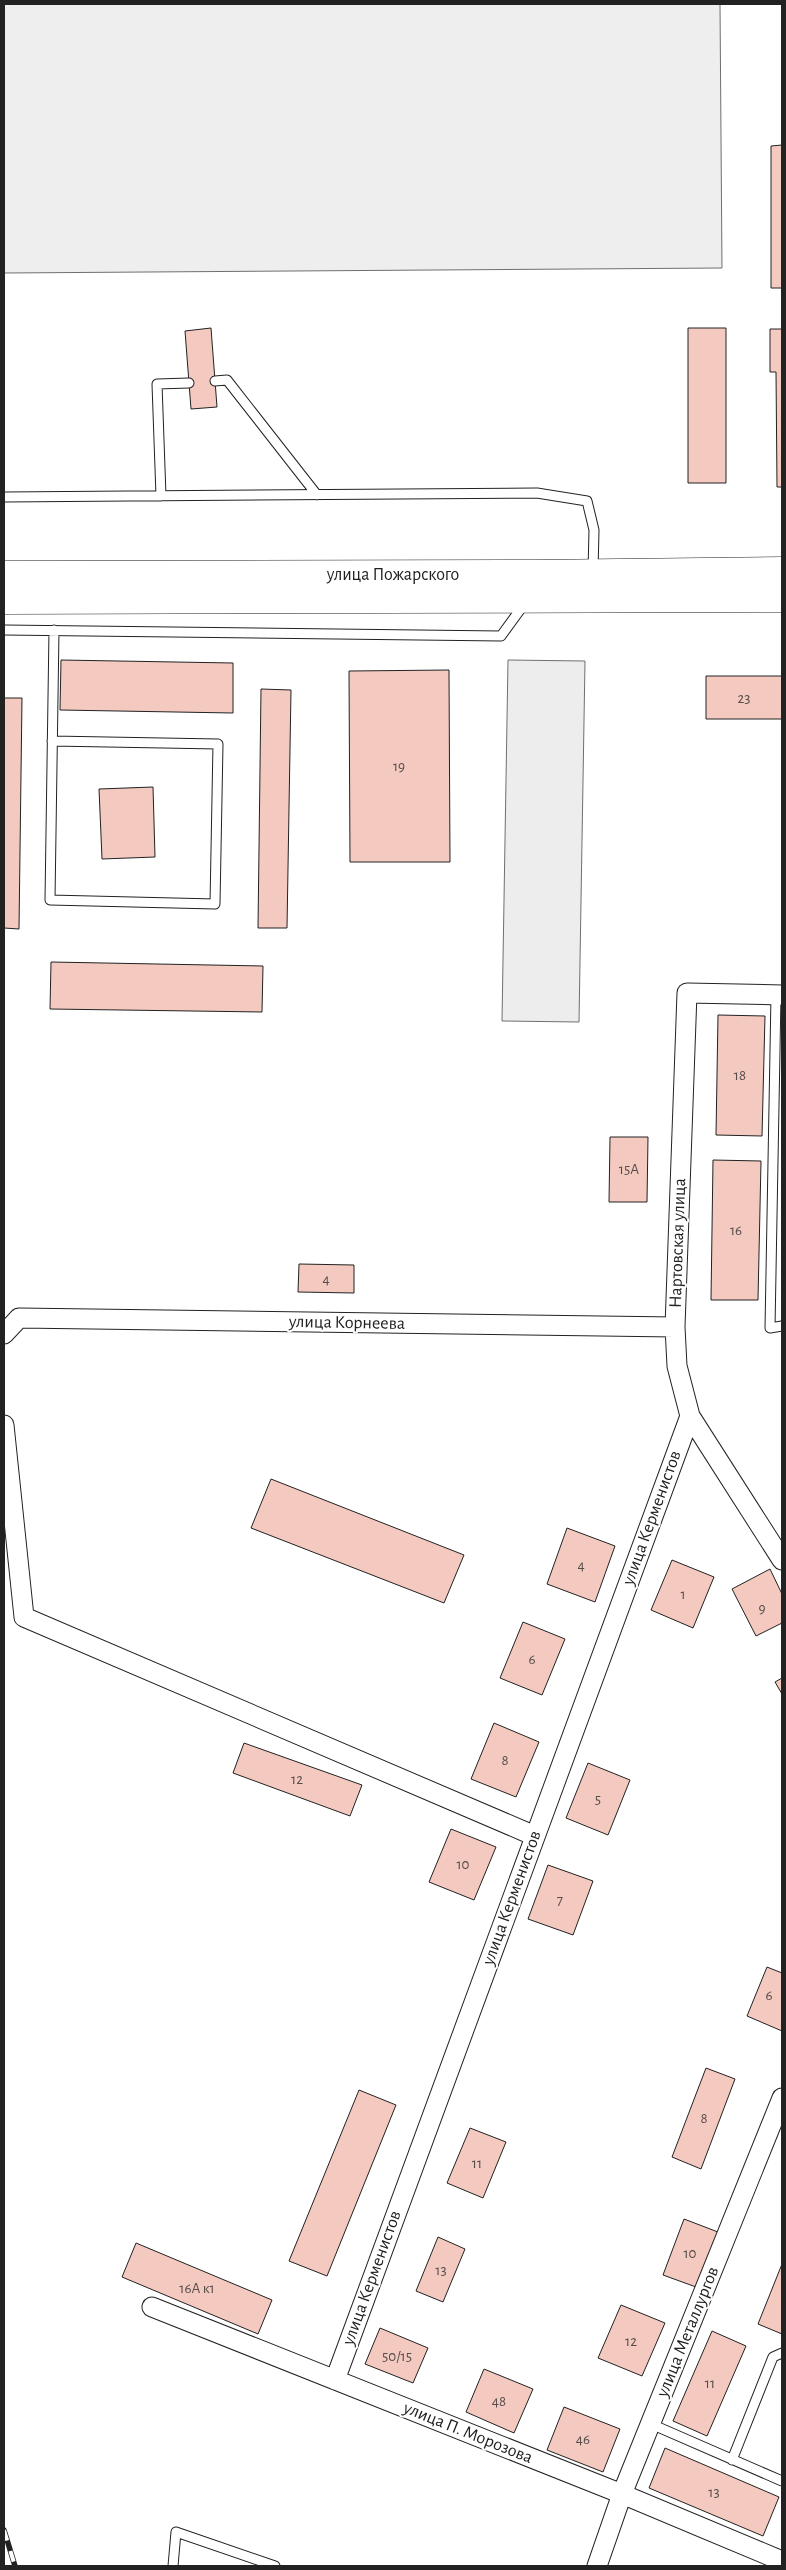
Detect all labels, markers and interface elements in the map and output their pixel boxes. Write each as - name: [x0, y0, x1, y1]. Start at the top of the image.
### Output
- street label: улица Пожарского: [326, 566, 459, 584]
- house number: 23: [737, 691, 751, 706]
- house number: 19: [393, 759, 405, 774]
- house number: 18: [734, 1068, 746, 1083]
- house number: 15А: [619, 1162, 639, 1177]
- street label: Нартовская улица: [667, 1178, 689, 1308]
- house number: 16: [730, 1223, 742, 1238]
- house number: 4: [322, 1272, 330, 1287]
- street label: улица Корнеева: [288, 1313, 405, 1333]
- street label: улица Керменистов: [619, 1448, 685, 1589]
- house number: 4: [577, 1558, 585, 1573]
- house number: 1: [680, 1587, 686, 1602]
- house number: 9: [758, 1601, 766, 1616]
- house number: 6: [528, 1652, 536, 1667]
- house number: 8: [501, 1753, 509, 1768]
- house number: 12: [291, 1772, 303, 1787]
- house number: 5: [595, 1792, 601, 1807]
- street label: улица Керменистов: [479, 1828, 545, 1969]
- house number: 10: [456, 1857, 470, 1872]
- house number: 7: [557, 1893, 563, 1908]
- house number: 6: [765, 1988, 773, 2003]
- house number: 8: [700, 2111, 708, 2126]
- house number: 11: [472, 2156, 482, 2171]
- street label: улица Керменистов: [339, 2208, 405, 2349]
- house number: 10: [683, 2246, 697, 2261]
- house number: 13: [435, 2263, 447, 2278]
- street label: улица Металлургов: [653, 2264, 722, 2401]
- house number: 16А к1: [179, 2281, 215, 2296]
- house number: 12: [625, 2334, 637, 2349]
- house number: 50/15: [382, 2349, 412, 2364]
- house number: 11: [705, 2376, 715, 2391]
- house number: 48: [492, 2394, 506, 2409]
- street label: улица П. Морозова: [400, 2399, 535, 2467]
- house number: 46: [576, 2432, 590, 2447]
- house number: 13: [708, 2485, 720, 2500]

